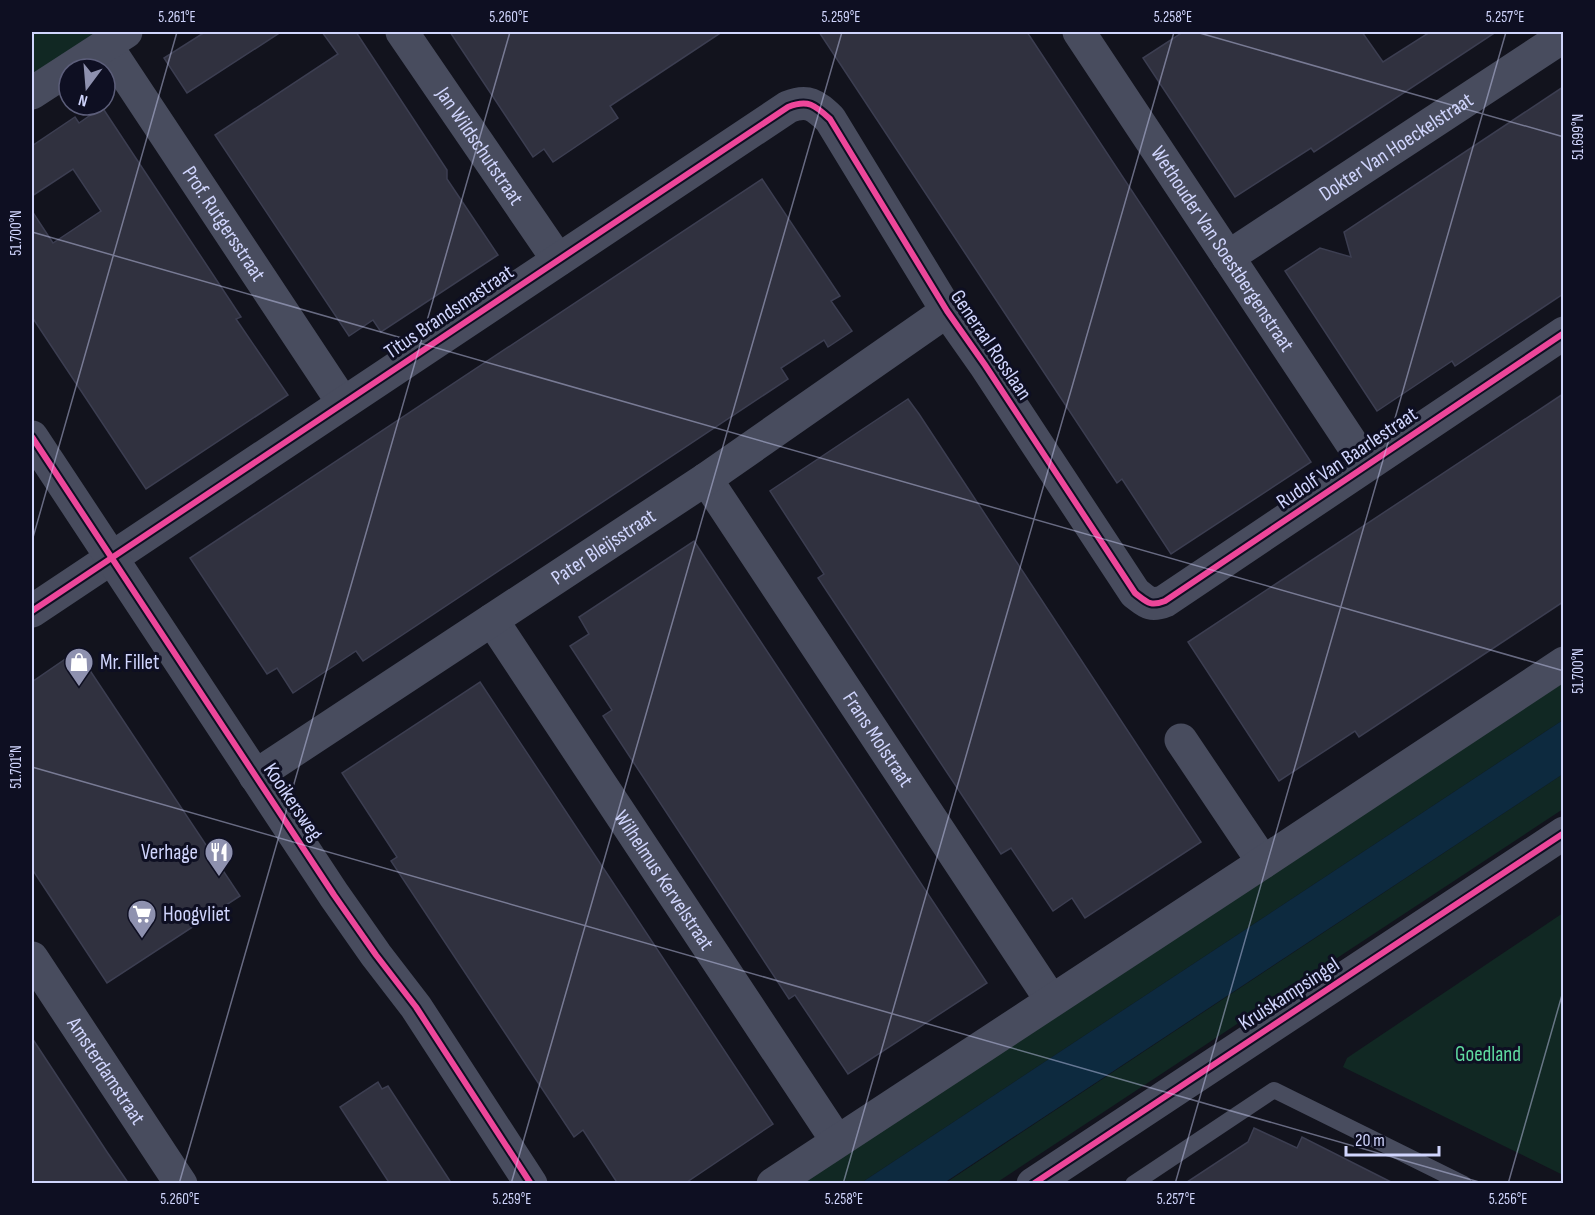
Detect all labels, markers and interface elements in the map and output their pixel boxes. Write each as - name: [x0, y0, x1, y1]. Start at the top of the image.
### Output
- text: 5.261°E: [158, 8, 196, 27]
- text: 5.260°E: [489, 8, 529, 27]
- text: 5.259°E: [822, 8, 860, 27]
- text: 5.258°E: [1154, 8, 1192, 27]
- text: 5.257°E: [1486, 8, 1524, 27]
- north arrow: [57, 57, 117, 117]
- street label: Jan Wildschutstraat: [430, 81, 529, 210]
- street label: Dokter Van Hoeckelstraat: [1314, 87, 1478, 206]
- text: N: [77, 90, 90, 110]
- text: 51.699°N: [1569, 114, 1588, 160]
- street label: Wethouder Van Soestbergenstraat: [1146, 141, 1300, 356]
- street label: Prof. Rutgersstraat: [177, 161, 271, 286]
- text: 51.700°N: [7, 210, 26, 256]
- street label: Titus Brandsmastraat: [380, 260, 518, 364]
- street label: Generaal Rosslaan: [945, 285, 1037, 405]
- street label: Rudolf Van Baarlestraat: [1272, 402, 1422, 514]
- street label: Pater Bleijsstraat: [546, 503, 660, 590]
- shop icon: Mr. Fillet: [63, 646, 95, 688]
- text: 51.700°N: [1569, 648, 1588, 694]
- place label: Mr. Fillet: [100, 650, 159, 675]
- street label: Frans Molstraat: [838, 687, 919, 791]
- text: 51.701°N: [7, 745, 26, 789]
- street label: Kooikersweg: [258, 758, 328, 846]
- street label: Wilhelmus Kervelstraat: [609, 806, 720, 955]
- restaurant icon: Verhage: [203, 836, 235, 878]
- place label: Verhage: [141, 840, 198, 865]
- supermarket icon: Hoogvliet: [126, 898, 158, 940]
- place label: Hoogvliet: [163, 902, 230, 927]
- street label: Kruiskampsingel: [1234, 952, 1344, 1036]
- street label: Amsterdamstraat: [61, 1011, 151, 1129]
- park label: Goedland: [1455, 1042, 1521, 1067]
- scale bar: [1346, 1119, 1439, 1157]
- text: 20 m: [1355, 1130, 1385, 1151]
- text: 5.260°E: [160, 1190, 200, 1209]
- text: 5.259°E: [493, 1190, 531, 1209]
- text: 5.258°E: [825, 1190, 863, 1209]
- text: 5.257°E: [1157, 1190, 1195, 1209]
- text: 5.256°E: [1489, 1190, 1527, 1209]

